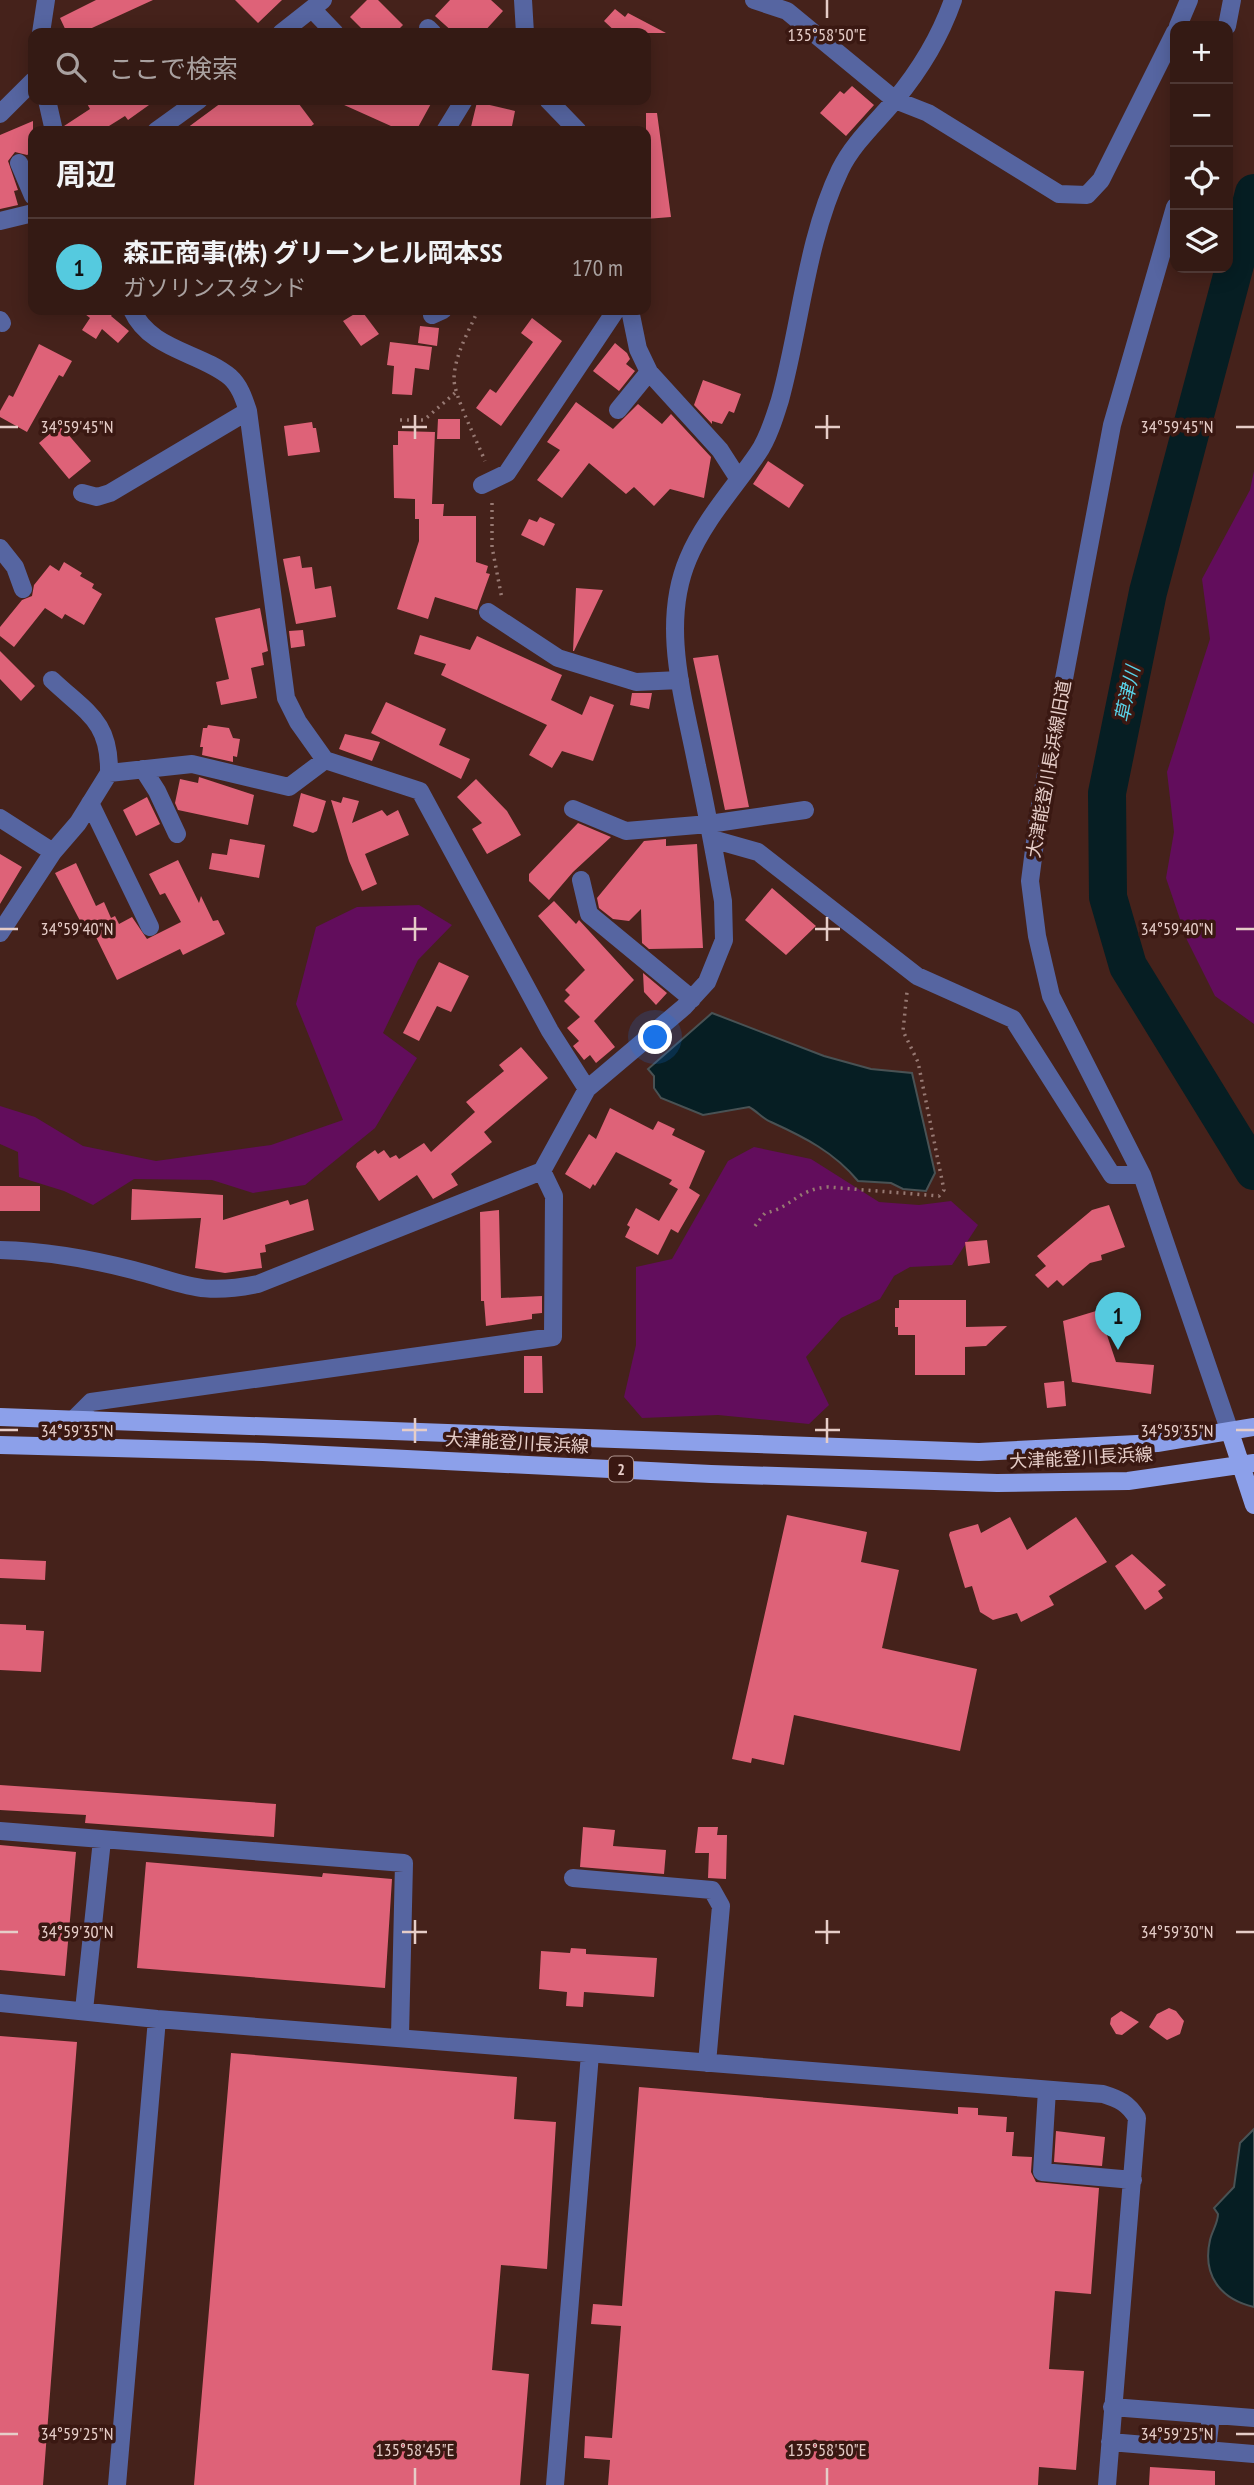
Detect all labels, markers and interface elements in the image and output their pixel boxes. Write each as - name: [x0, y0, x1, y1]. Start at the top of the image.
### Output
- map controls: [1170, 21, 1233, 273]
- button: +: [1170, 21, 1233, 84]
- text: 135°58'50"E: [788, 23, 866, 46]
- search box: [28, 28, 651, 105]
- icon: search: [52, 48, 90, 86]
- text: ここで検索: [108, 52, 238, 85]
- button: −: [1170, 84, 1233, 147]
- button: locate: [1170, 147, 1233, 210]
- text: 周辺: [56, 154, 116, 193]
- button: layers: [1170, 210, 1233, 273]
- text: 森正商事(株) グリーンヒル岡本SS: [123, 236, 502, 269]
- text: 1: [74, 253, 85, 282]
- text: 170 m: [572, 253, 623, 282]
- text: ガソリンスタンド: [123, 273, 307, 302]
- text: 34°59'45"N: [41, 415, 113, 438]
- text: 34°59'45"N: [1141, 415, 1213, 438]
- water label: 草津川: [1109, 662, 1145, 724]
- street label: 大津能登川長浜線旧道: [1022, 678, 1075, 860]
- text: 34°59'40"N: [41, 917, 113, 940]
- text: 34°59'40"N: [1141, 917, 1213, 940]
- your location: [638, 1020, 672, 1054]
- pin: 1: [1095, 1292, 1141, 1350]
- text: 34°59'35"N: [41, 1419, 113, 1442]
- text: 34°59'35"N: [1141, 1419, 1213, 1442]
- street label: 大津能登川長浜線: [445, 1427, 590, 1458]
- street label: 大津能登川長浜線: [1008, 1442, 1153, 1473]
- road number: 2: [609, 1456, 633, 1482]
- text: 34°59'30"N: [41, 1920, 113, 1943]
- text: 34°59'30"N: [1141, 1920, 1213, 1943]
- text: 34°59'25"N: [41, 2422, 113, 2445]
- text: 34°59'25"N: [1141, 2422, 1213, 2445]
- text: 135°58'45"E: [376, 2438, 454, 2461]
- text: 135°58'50"E: [788, 2438, 866, 2461]

